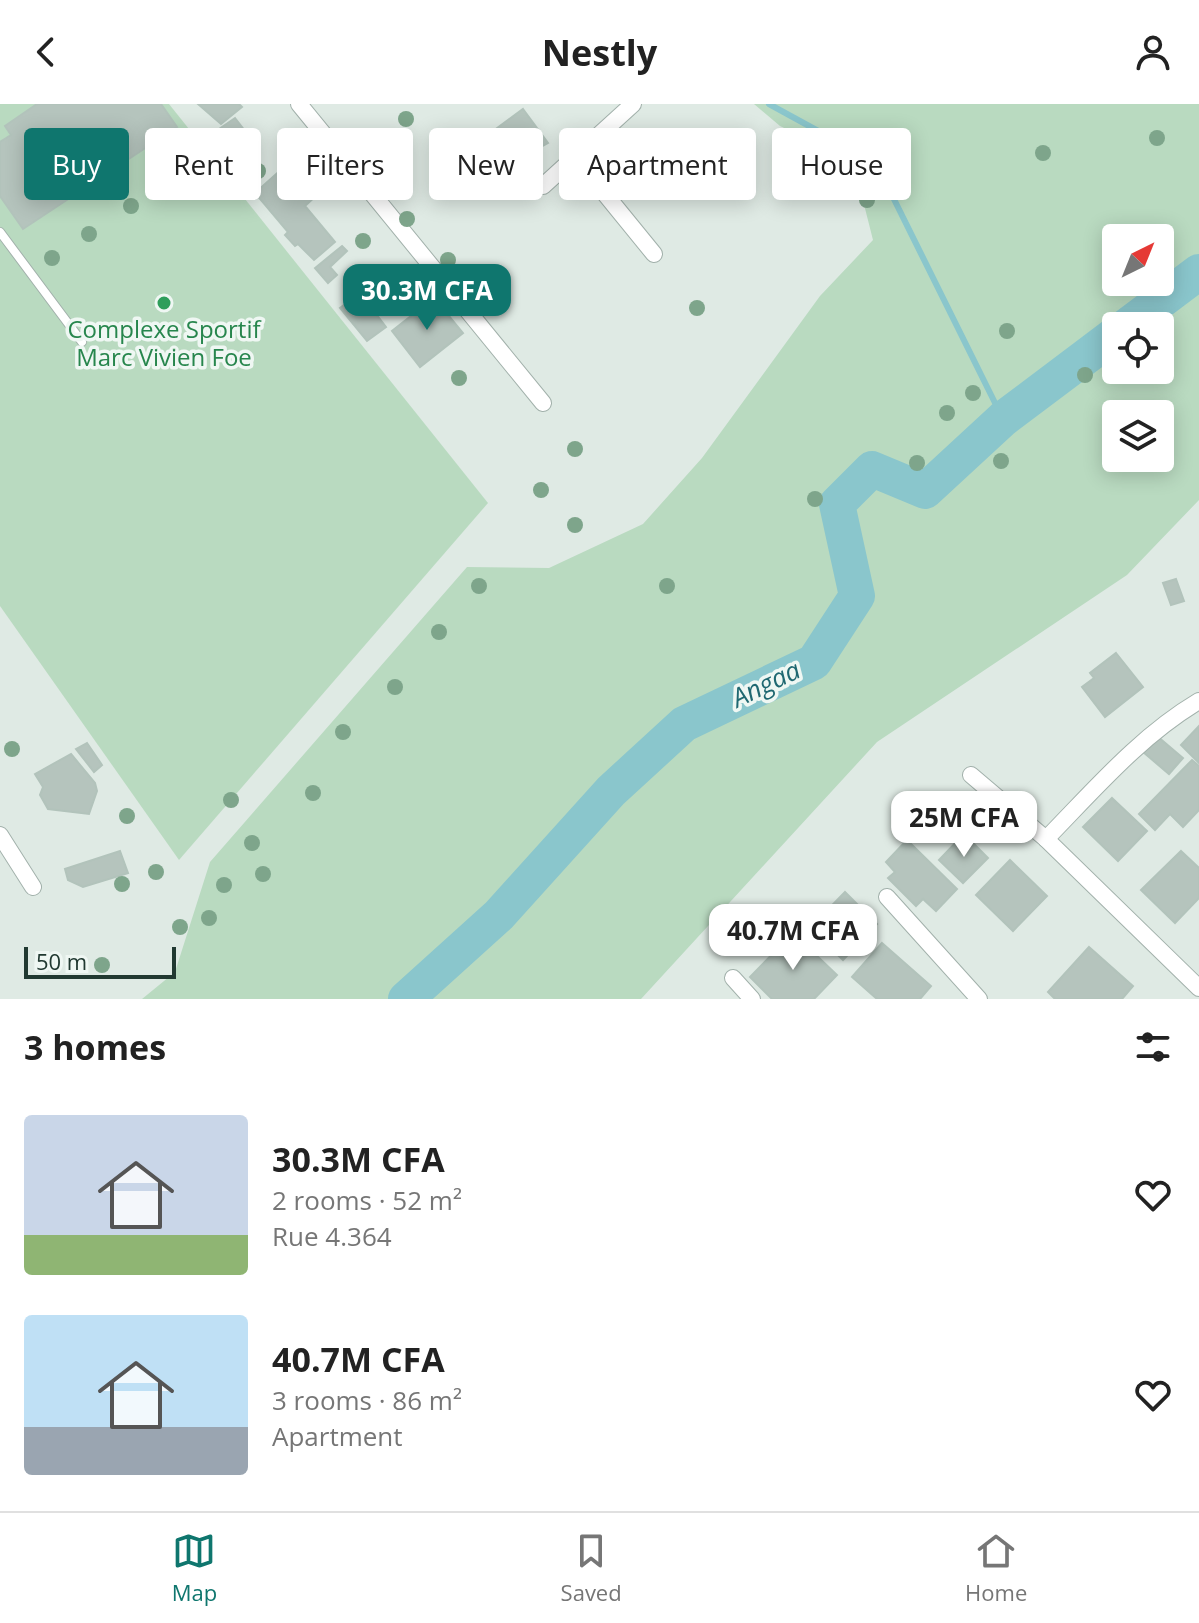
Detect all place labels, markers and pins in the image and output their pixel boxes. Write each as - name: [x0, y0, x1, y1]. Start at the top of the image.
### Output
- pin: 30.3M CFA: [335, 264, 519, 332]
- marker: Complexe Sportif Marc Vivien Foe: [155, 294, 173, 312]
- place label: Complexe Sportif Marc Vivien Foe: [67, 312, 262, 373]
- pin: 25M CFA: [890, 791, 1038, 859]
- pin: 40.7M CFA: [701, 904, 885, 972]

